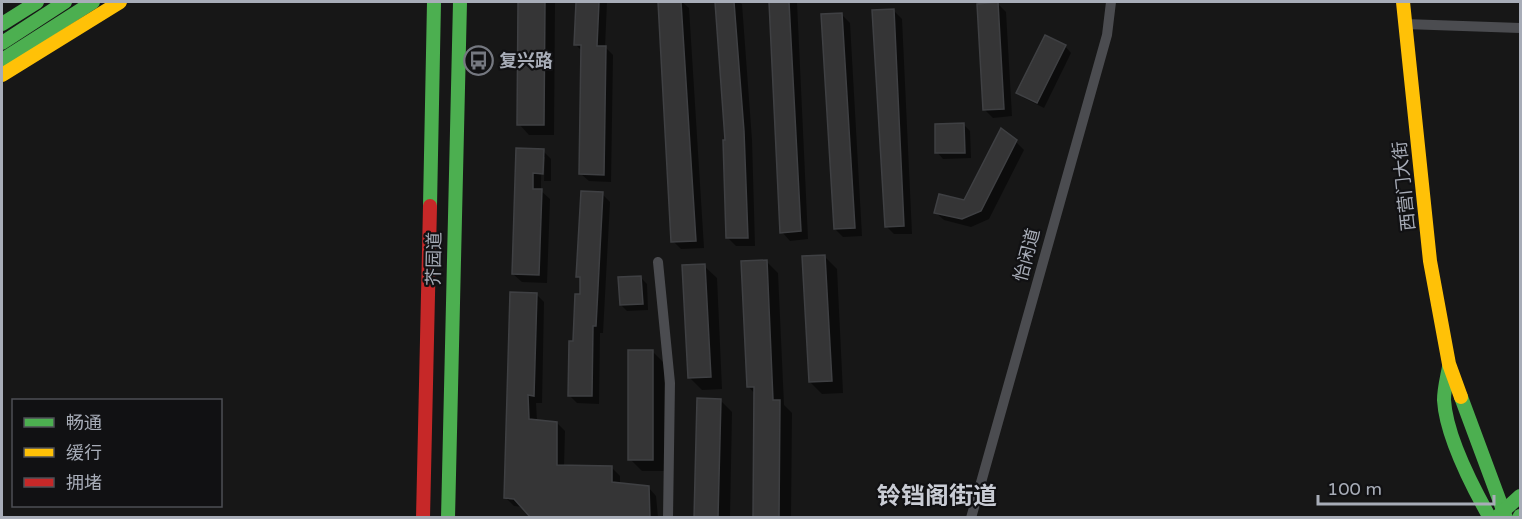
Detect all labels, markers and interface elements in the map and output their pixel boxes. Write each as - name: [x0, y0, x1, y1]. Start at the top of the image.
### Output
- bus stop icon: 复兴路: [462, 45, 494, 77]
- place label: 复兴路: [499, 50, 553, 72]
- street label: 西营门大街: [1388, 140, 1420, 232]
- street label: 怡闲道: [1009, 226, 1045, 284]
- street label: 芥园道: [423, 232, 445, 286]
- legend: [12, 399, 222, 507]
- text: 畅通: [66, 412, 102, 434]
- text: 缓行: [66, 442, 102, 464]
- scale bar: [1318, 468, 1494, 506]
- text: 拥堵: [66, 472, 102, 494]
- text: 100 m: [1327, 478, 1382, 500]
- district label: 铃铛阁街道: [877, 482, 997, 511]

